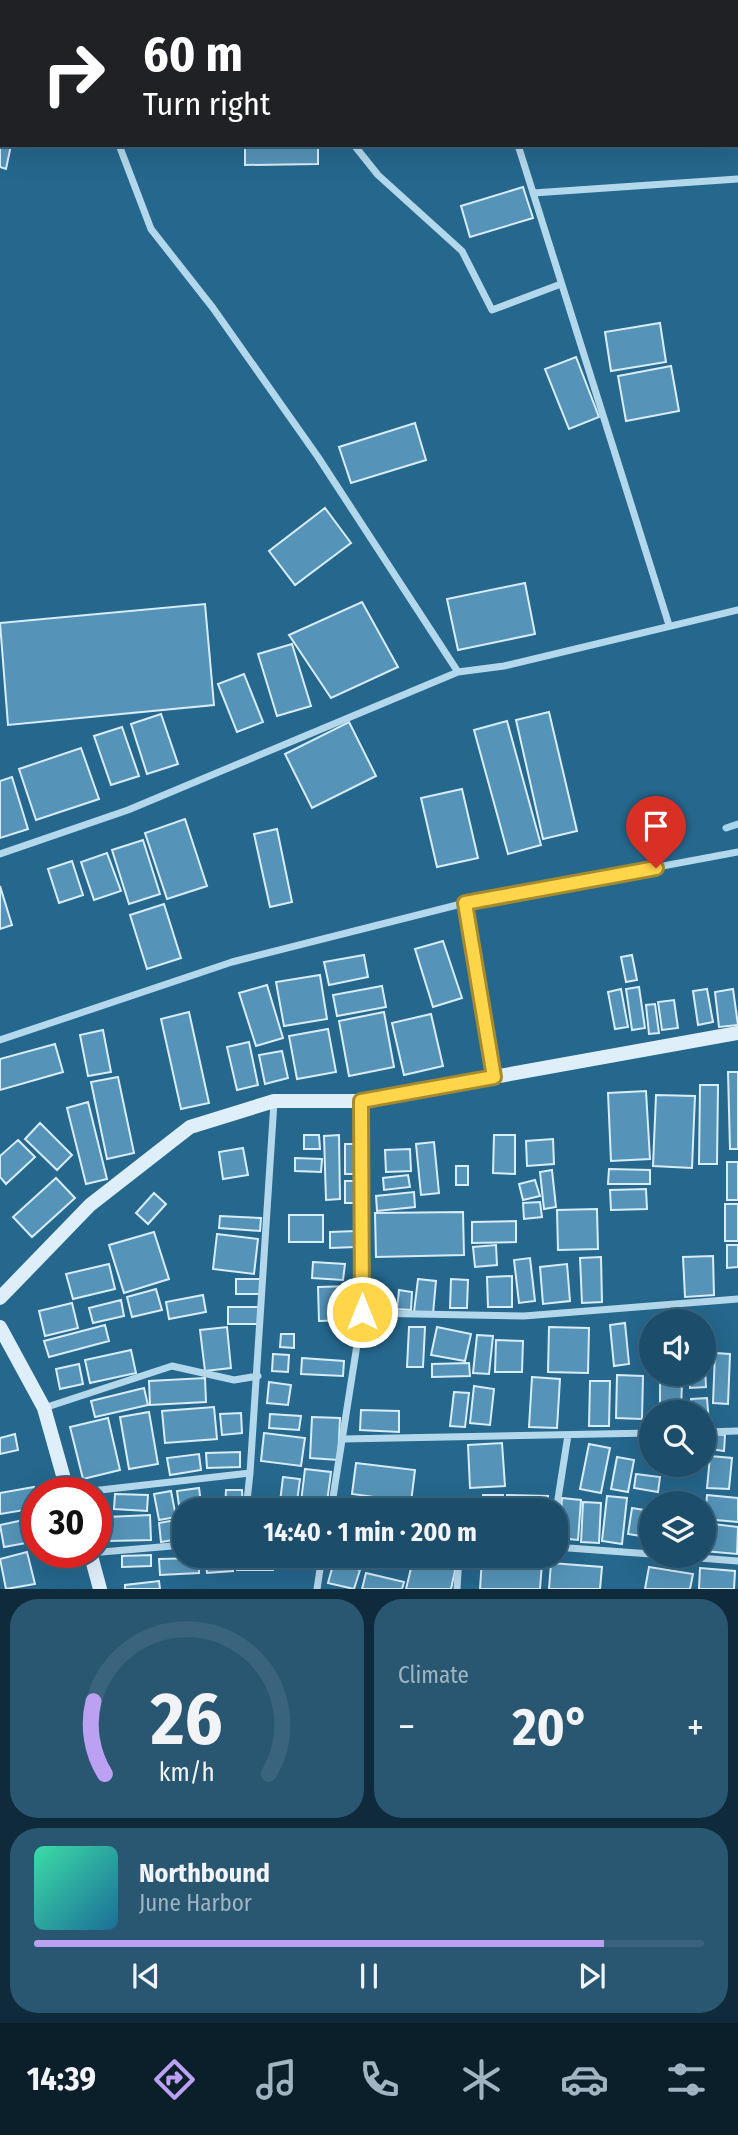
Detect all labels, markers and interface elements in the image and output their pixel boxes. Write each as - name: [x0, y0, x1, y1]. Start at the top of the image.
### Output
- text: 60 m: [143, 25, 243, 84]
- icon: right: [28, 28, 119, 119]
- text: Turn right: [143, 85, 270, 123]
- pin: [626, 796, 686, 868]
- icon: arrive: [637, 807, 675, 845]
- position arrow: [325, 1275, 399, 1349]
- map controls: [639, 1309, 716, 1568]
- button: sound: [639, 1309, 716, 1386]
- button: search: [639, 1400, 716, 1477]
- speed limit sign: 30: [21, 1477, 112, 1568]
- button: layers: [639, 1491, 716, 1568]
- text: 14:40 · 1 min · 200 m: [263, 1517, 477, 1548]
- text: Climate: [398, 1661, 469, 1689]
- text: 26: [150, 1677, 223, 1764]
- text: 20°: [513, 1696, 589, 1759]
- text: −: [398, 1704, 415, 1750]
- text: +: [687, 1704, 704, 1750]
- text: km/h: [159, 1758, 215, 1788]
- text: Northbound: [139, 1858, 270, 1889]
- text: June Harbor: [139, 1889, 252, 1917]
- icon: previous: [127, 1957, 165, 1995]
- icon: pause: [350, 1957, 388, 1995]
- icon: next: [573, 1957, 611, 1995]
- icon: directions: [150, 2055, 199, 2104]
- icon: music: [252, 2055, 301, 2104]
- icon: phone: [355, 2055, 404, 2104]
- icon: climate: [457, 2055, 506, 2104]
- icon: car: [560, 2055, 609, 2104]
- icon: filters: [662, 2055, 711, 2104]
- text: 14:39: [27, 2060, 96, 2098]

